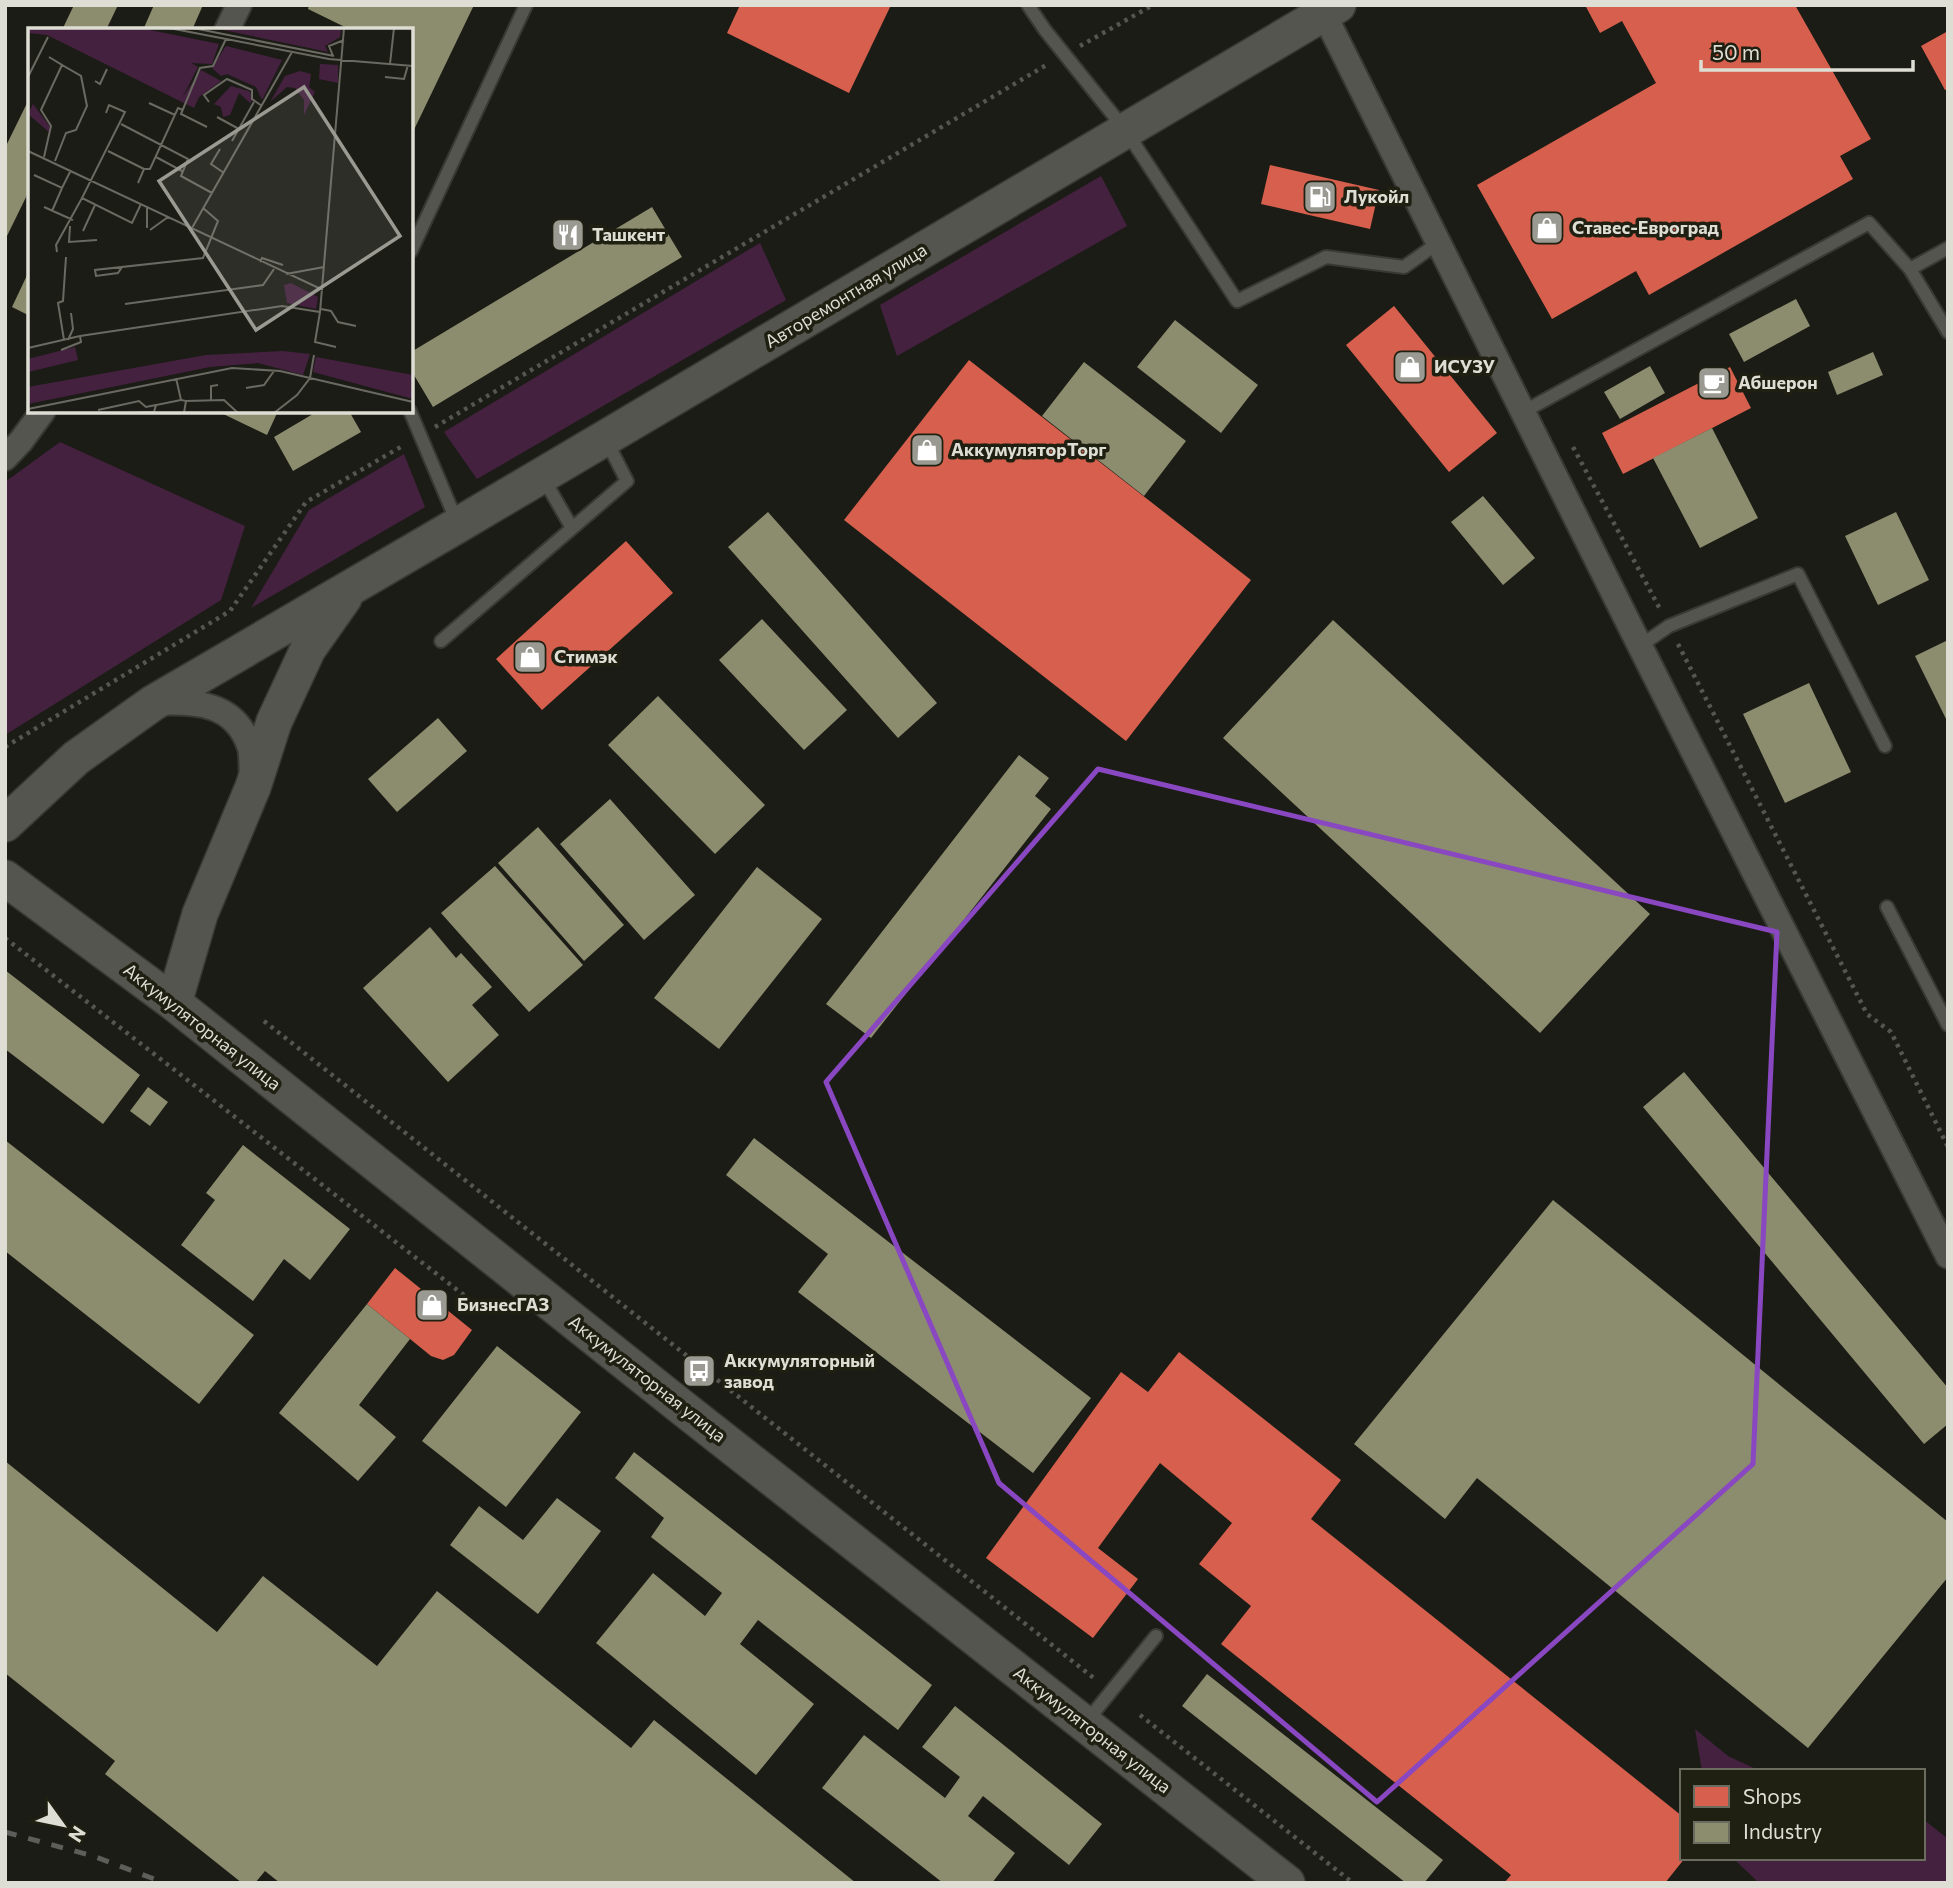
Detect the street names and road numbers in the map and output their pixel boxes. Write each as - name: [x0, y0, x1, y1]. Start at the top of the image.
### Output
- street label: Авторемонтная улица: [761, 238, 930, 352]
- street label: Аккумуляторная улица: [120, 958, 286, 1094]
- street label: Аккумуляторная улица: [565, 1310, 731, 1446]
- street label: Аккумуляторная улица: [1010, 1661, 1176, 1797]

